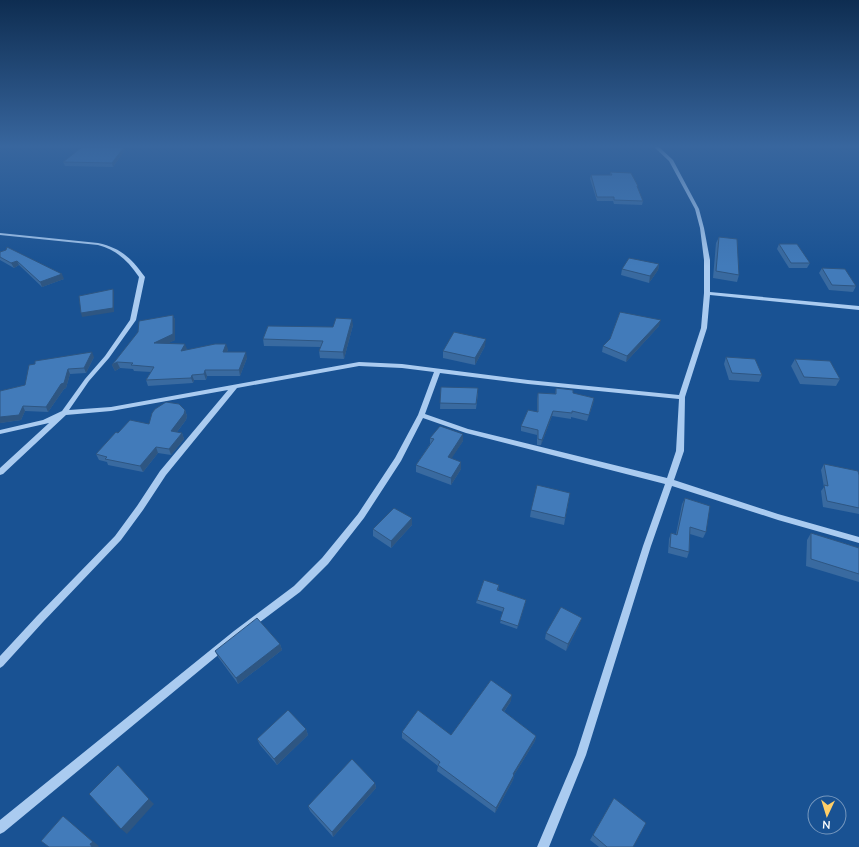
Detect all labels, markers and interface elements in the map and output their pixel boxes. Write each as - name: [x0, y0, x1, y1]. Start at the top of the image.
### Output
- north arrow: [807, 795, 847, 835]
- text: N: [822, 817, 831, 832]

